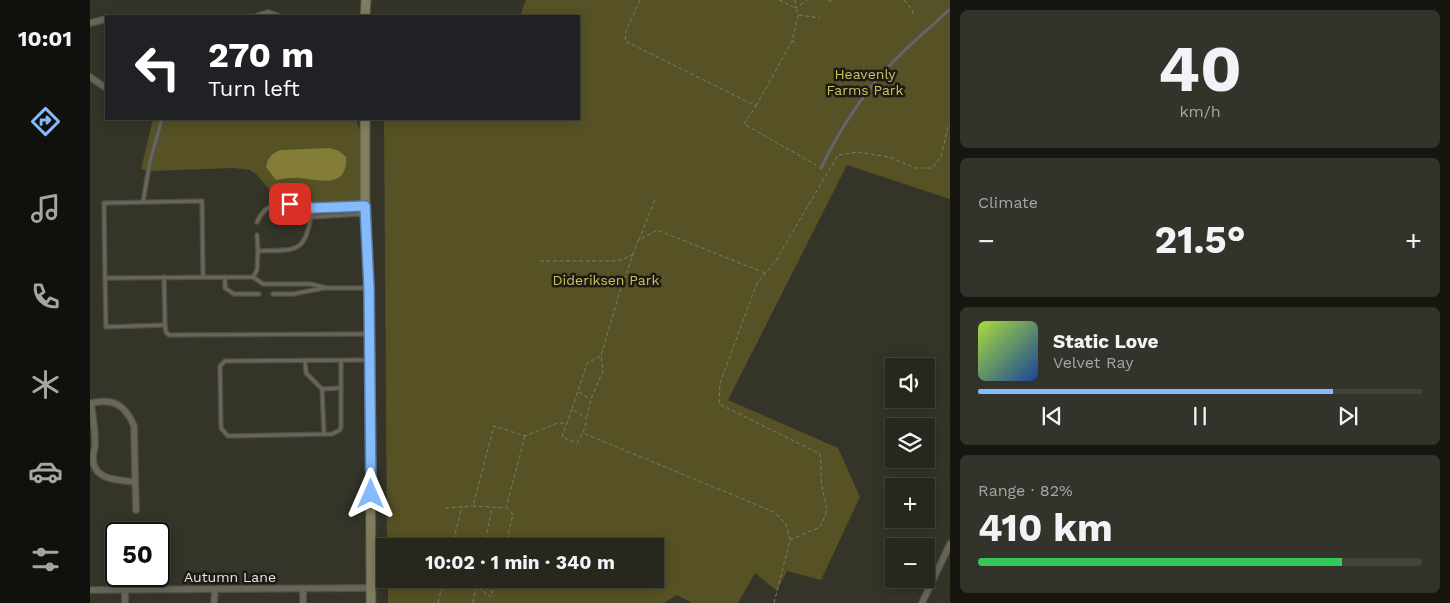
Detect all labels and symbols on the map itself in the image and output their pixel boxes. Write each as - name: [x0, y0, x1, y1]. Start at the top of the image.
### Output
- park label: Heavenly Farms Park: [826, 66, 904, 98]
- pin: [269, 183, 311, 225]
- park label: Dideriksen Park: [553, 272, 659, 288]
- position arrow: [344, 467, 396, 519]
- speed limit sign: 50: [105, 522, 170, 587]
- street label: Autumn Lane: [184, 569, 276, 585]

